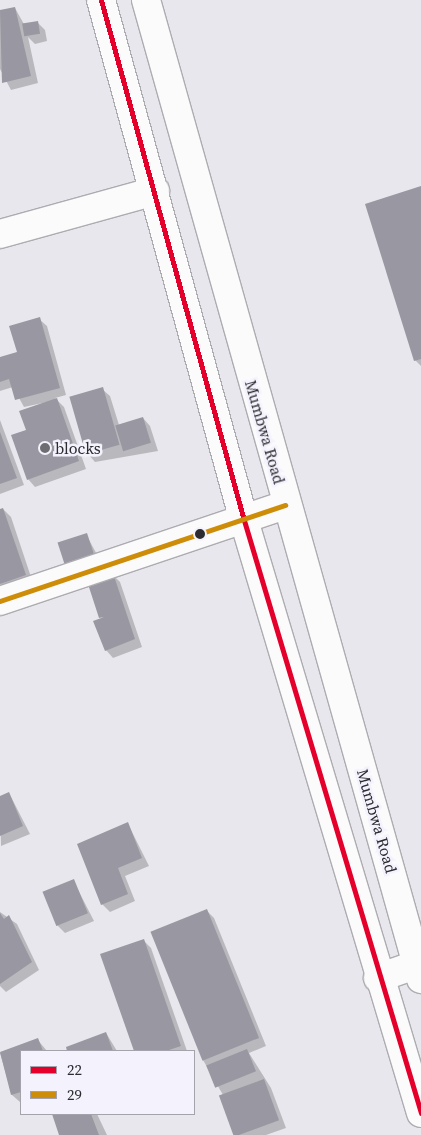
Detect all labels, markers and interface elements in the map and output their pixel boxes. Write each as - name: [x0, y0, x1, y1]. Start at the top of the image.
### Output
- street label: Mumbwa Road: [241, 378, 289, 486]
- place label: blocks: [55, 438, 101, 458]
- marker: blocks: [39, 442, 51, 454]
- unlabelled marker: [195, 529, 205, 539]
- street label: Mumbwa Road: [353, 767, 401, 875]
- legend: [20, 1050, 195, 1115]
- text: 22: [67, 1059, 82, 1080]
- text: 29: [67, 1084, 82, 1105]

